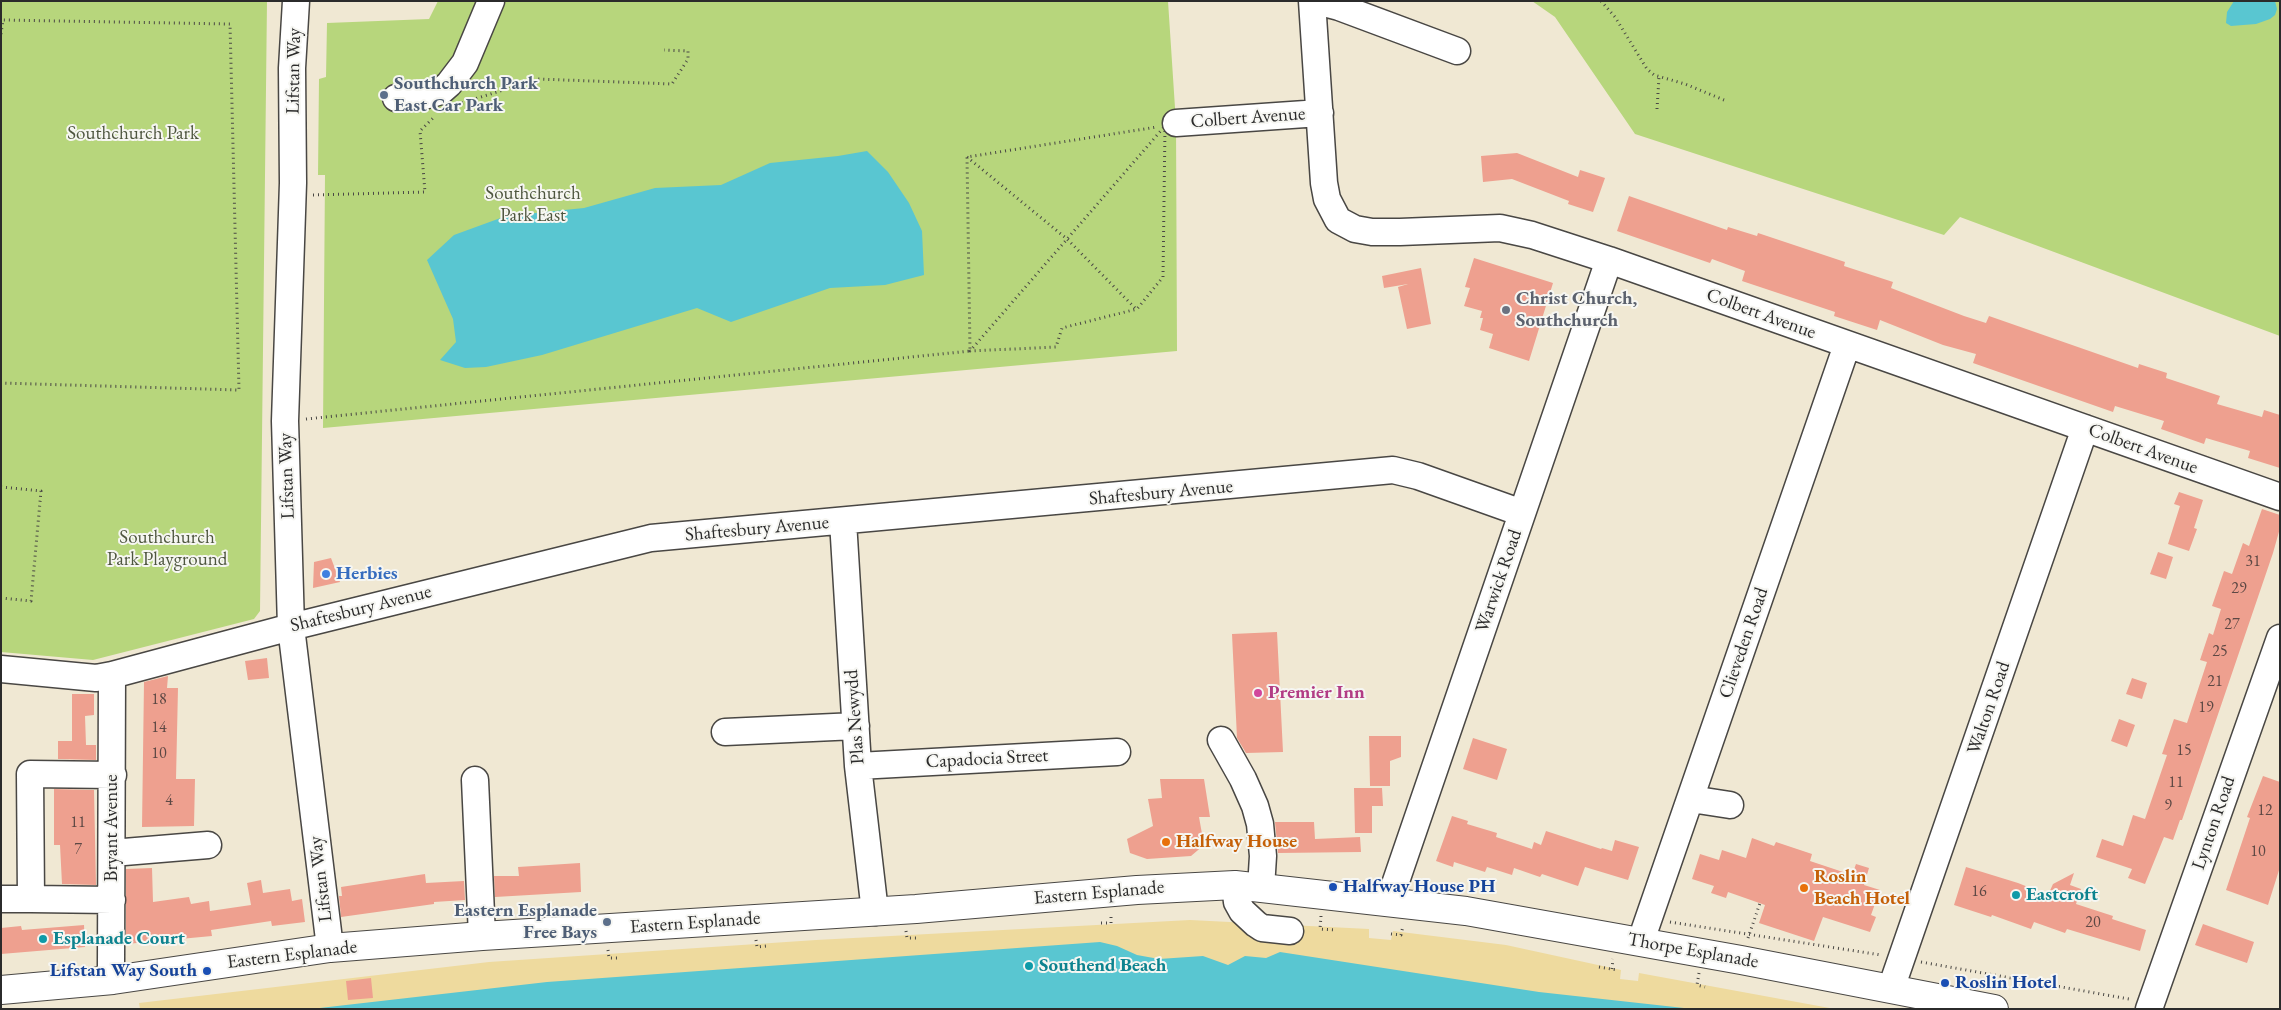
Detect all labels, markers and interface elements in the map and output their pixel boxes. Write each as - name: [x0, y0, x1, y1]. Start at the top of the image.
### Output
- street label: Lifstan Way: [282, 28, 306, 114]
- place label: Southchurch Park East Car Park: [394, 73, 538, 117]
- marker: Southchurch Park East Car Park: [378, 89, 390, 101]
- street label: Colbert Avenue: [1190, 103, 1306, 133]
- park label: Southchurch Park: [67, 123, 199, 145]
- park label: Southchurch Park East: [485, 183, 581, 227]
- street label: Colbert Avenue: [1703, 284, 1819, 344]
- place label: Christ Church, Southchurch: [1516, 288, 1637, 332]
- marker: Christ Church, Southchurch: [1500, 304, 1512, 316]
- street label: Colbert Avenue: [2085, 419, 2201, 479]
- street label: Lifstan Way: [274, 432, 300, 520]
- street label: Shaftesbury Avenue: [1088, 475, 1234, 511]
- street label: Shaftesbury Avenue: [684, 511, 830, 547]
- park label: Southchurch Park Playground: [107, 527, 227, 571]
- street label: Warwick Road: [1471, 527, 1527, 635]
- house number: 31: [2245, 552, 2261, 572]
- place label: Herbies: [336, 563, 398, 585]
- marker: Herbies: [320, 568, 332, 580]
- house number: 29: [2231, 579, 2247, 599]
- street label: Shaftesbury Avenue: [288, 580, 434, 638]
- street label: Clieveden Road: [1714, 585, 1774, 701]
- house number: 27: [2224, 615, 2240, 635]
- house number: 25: [2212, 642, 2228, 662]
- street label: Walton Road: [1962, 659, 2016, 757]
- street label: Plas Newydd: [840, 669, 870, 765]
- house number: 21: [2207, 672, 2223, 692]
- place label: Premier Inn: [1268, 682, 1365, 704]
- marker: Premier Inn: [1252, 687, 1264, 699]
- house number: 18: [151, 690, 167, 710]
- house number: 19: [2198, 698, 2214, 718]
- house number: 14: [151, 718, 167, 738]
- house number: 15: [2176, 741, 2192, 761]
- house number: 10: [151, 744, 167, 764]
- street label: Capadocia Street: [925, 744, 1049, 774]
- house number: 11: [2168, 773, 2184, 793]
- street label: Lynton Road: [2187, 773, 2241, 873]
- street label: Bryant Avenue: [101, 774, 123, 882]
- house number: 4: [165, 791, 173, 811]
- house number: 9: [2164, 796, 2172, 816]
- house number: 12: [2257, 801, 2273, 821]
- house number: 11: [70, 813, 86, 833]
- place label: Halfway House: [1176, 831, 1297, 853]
- street label: Lifstan Way: [304, 835, 338, 923]
- marker: Halfway House: [1160, 836, 1172, 848]
- house number: 7: [74, 840, 82, 860]
- house number: 10: [2250, 842, 2266, 862]
- place label: Roslin Beach Hotel: [1814, 866, 1910, 910]
- street label: Eastern Esplanade: [1033, 876, 1165, 910]
- place label: Halfway House PH: [1343, 876, 1495, 898]
- marker: Halfway House PH: [1327, 881, 1339, 893]
- marker: Roslin Beach Hotel: [1798, 882, 1810, 894]
- house number: 16: [1971, 882, 1987, 902]
- place label: Eastcroft: [2026, 884, 2098, 906]
- marker: Eastcroft: [2010, 889, 2022, 901]
- place label: Eastern Esplanade Free Bays: [454, 900, 597, 944]
- street label: Eastern Esplanade: [629, 907, 761, 939]
- house number: 20: [2085, 913, 2101, 933]
- marker: Eastern Esplanade Free Bays: [601, 916, 613, 928]
- place label: Esplanade Court: [53, 928, 185, 950]
- street label: Thorpe Esplanade: [1626, 928, 1760, 974]
- marker: Esplanade Court: [37, 933, 49, 945]
- street label: Eastern Esplanade: [226, 936, 358, 974]
- place label: Southend Beach: [1039, 955, 1166, 977]
- place label: Lifstan Way South: [50, 960, 197, 982]
- marker: Southend Beach: [1023, 960, 1035, 972]
- marker: Lifstan Way South: [201, 965, 213, 977]
- place label: Roslin Hotel: [1955, 972, 2057, 994]
- marker: Roslin Hotel: [1939, 977, 1951, 989]

